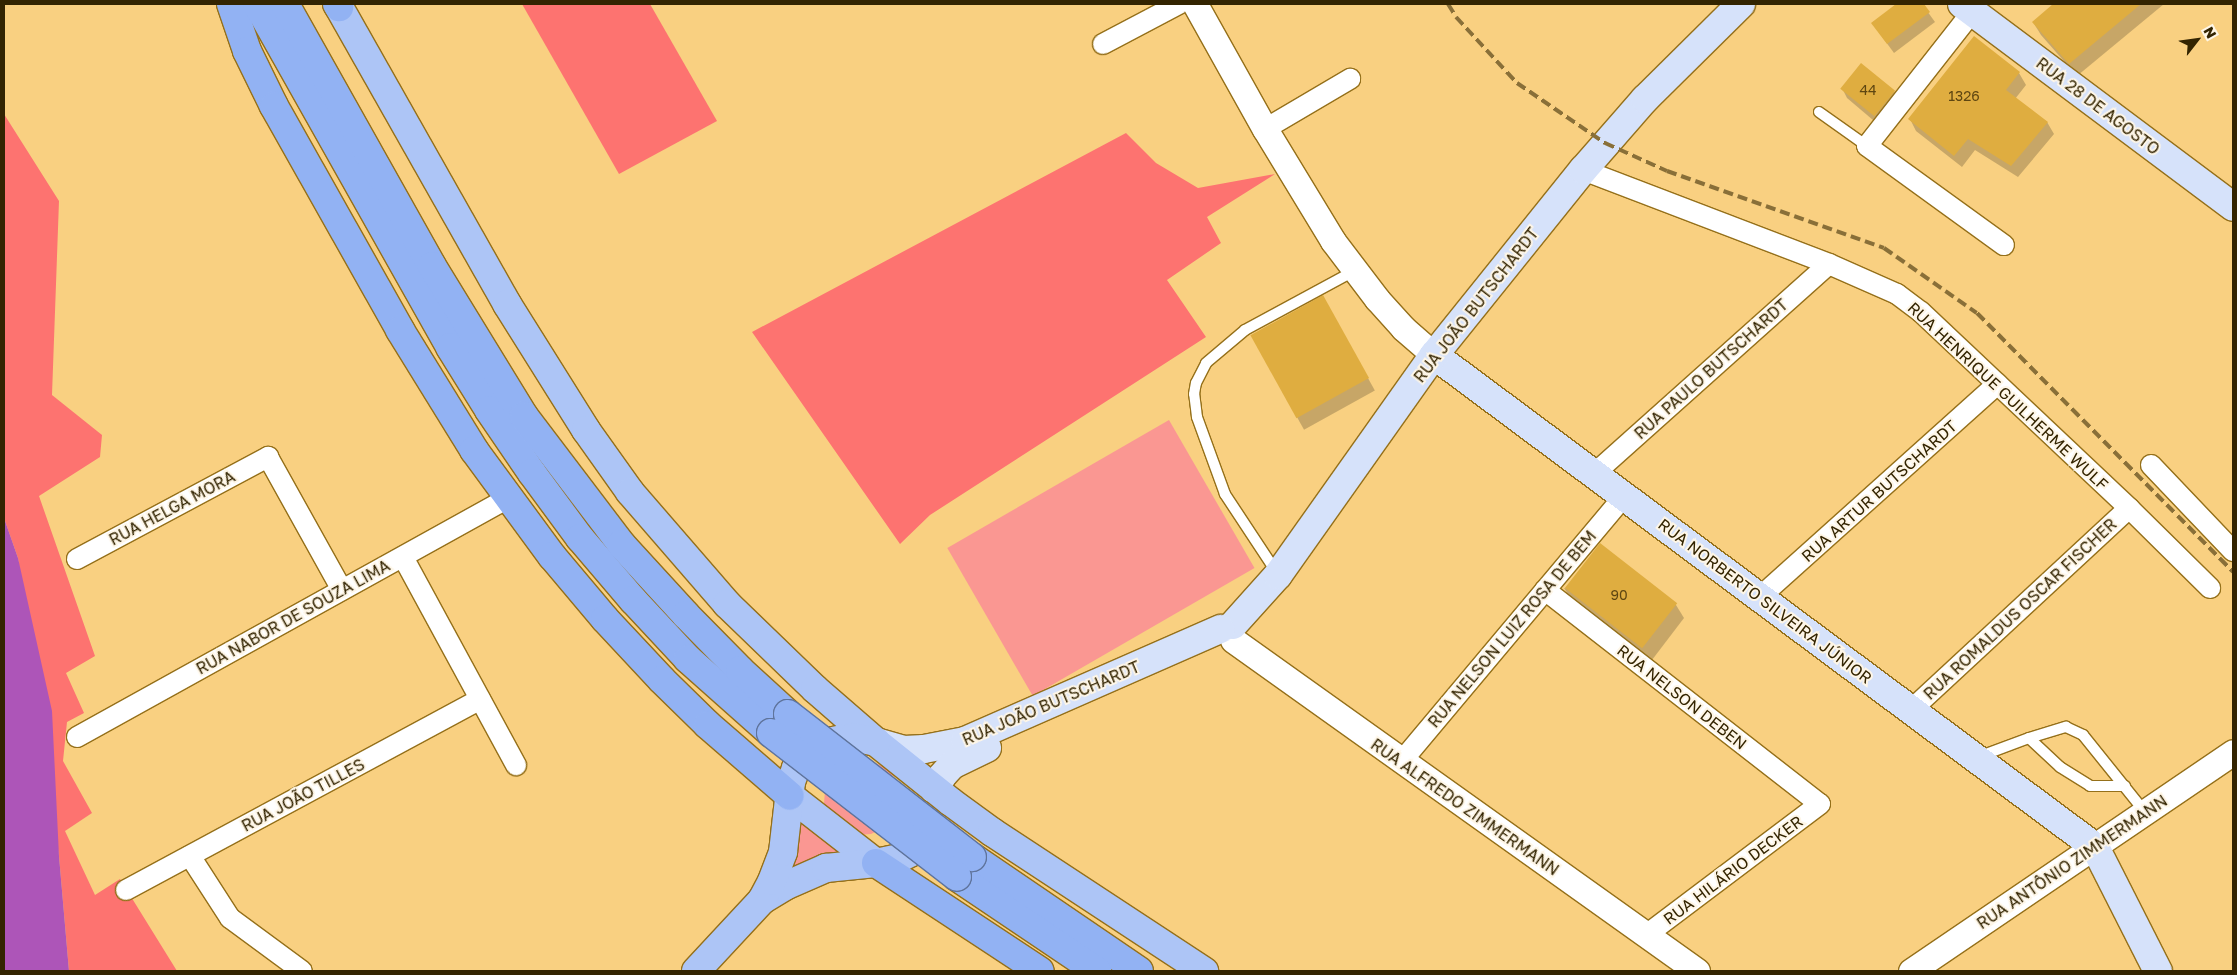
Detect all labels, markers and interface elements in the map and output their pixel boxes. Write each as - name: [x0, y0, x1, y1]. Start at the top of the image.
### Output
- north arrow: [2172, 15, 2222, 65]
- text: N: [2200, 23, 2220, 41]
- street label: RUA 28 DE AGOSTO: [2032, 53, 2164, 159]
- house number: 44: [1859, 82, 1877, 98]
- house number: 1326: [1948, 88, 1980, 104]
- street label: RUA JOÃO BUTSCHARDT: [1410, 224, 1542, 386]
- street label: RUA PAULO BUTSCHARDT: [1630, 295, 1792, 443]
- street label: RUA HENRIQUE GUILHERME WULF: [1904, 298, 2112, 494]
- street label: RUA ARTUR BUTSCHARDT: [1797, 416, 1961, 566]
- street label: RUA HELGA MORA: [106, 467, 238, 549]
- street label: RUA NORBERTO SILVEIRA JÚNIOR: [1654, 514, 1876, 688]
- street label: RUA ROMALDUS OSCAR FISCHER: [1920, 514, 2120, 704]
- street label: RUA NELSON LUIZ ROSA DE BEM: [1424, 527, 1600, 731]
- street label: RUA NABOR DE SOUZA LIMA: [193, 556, 393, 678]
- house number: 90: [1610, 587, 1628, 603]
- street label: RUA NELSON DEBEN: [1613, 640, 1751, 754]
- street label: RUA JOÃO BUTSCHARDT: [959, 657, 1143, 749]
- street label: RUA ALFREDO ZIMMERMANN: [1367, 735, 1563, 879]
- street label: RUA JOÃO TILLES: [238, 754, 368, 836]
- street label: RUA ANTÔNIO ZIMMERMANN: [1973, 791, 2171, 933]
- street label: RUA HILÁRIO DECKER: [1660, 811, 1806, 929]

